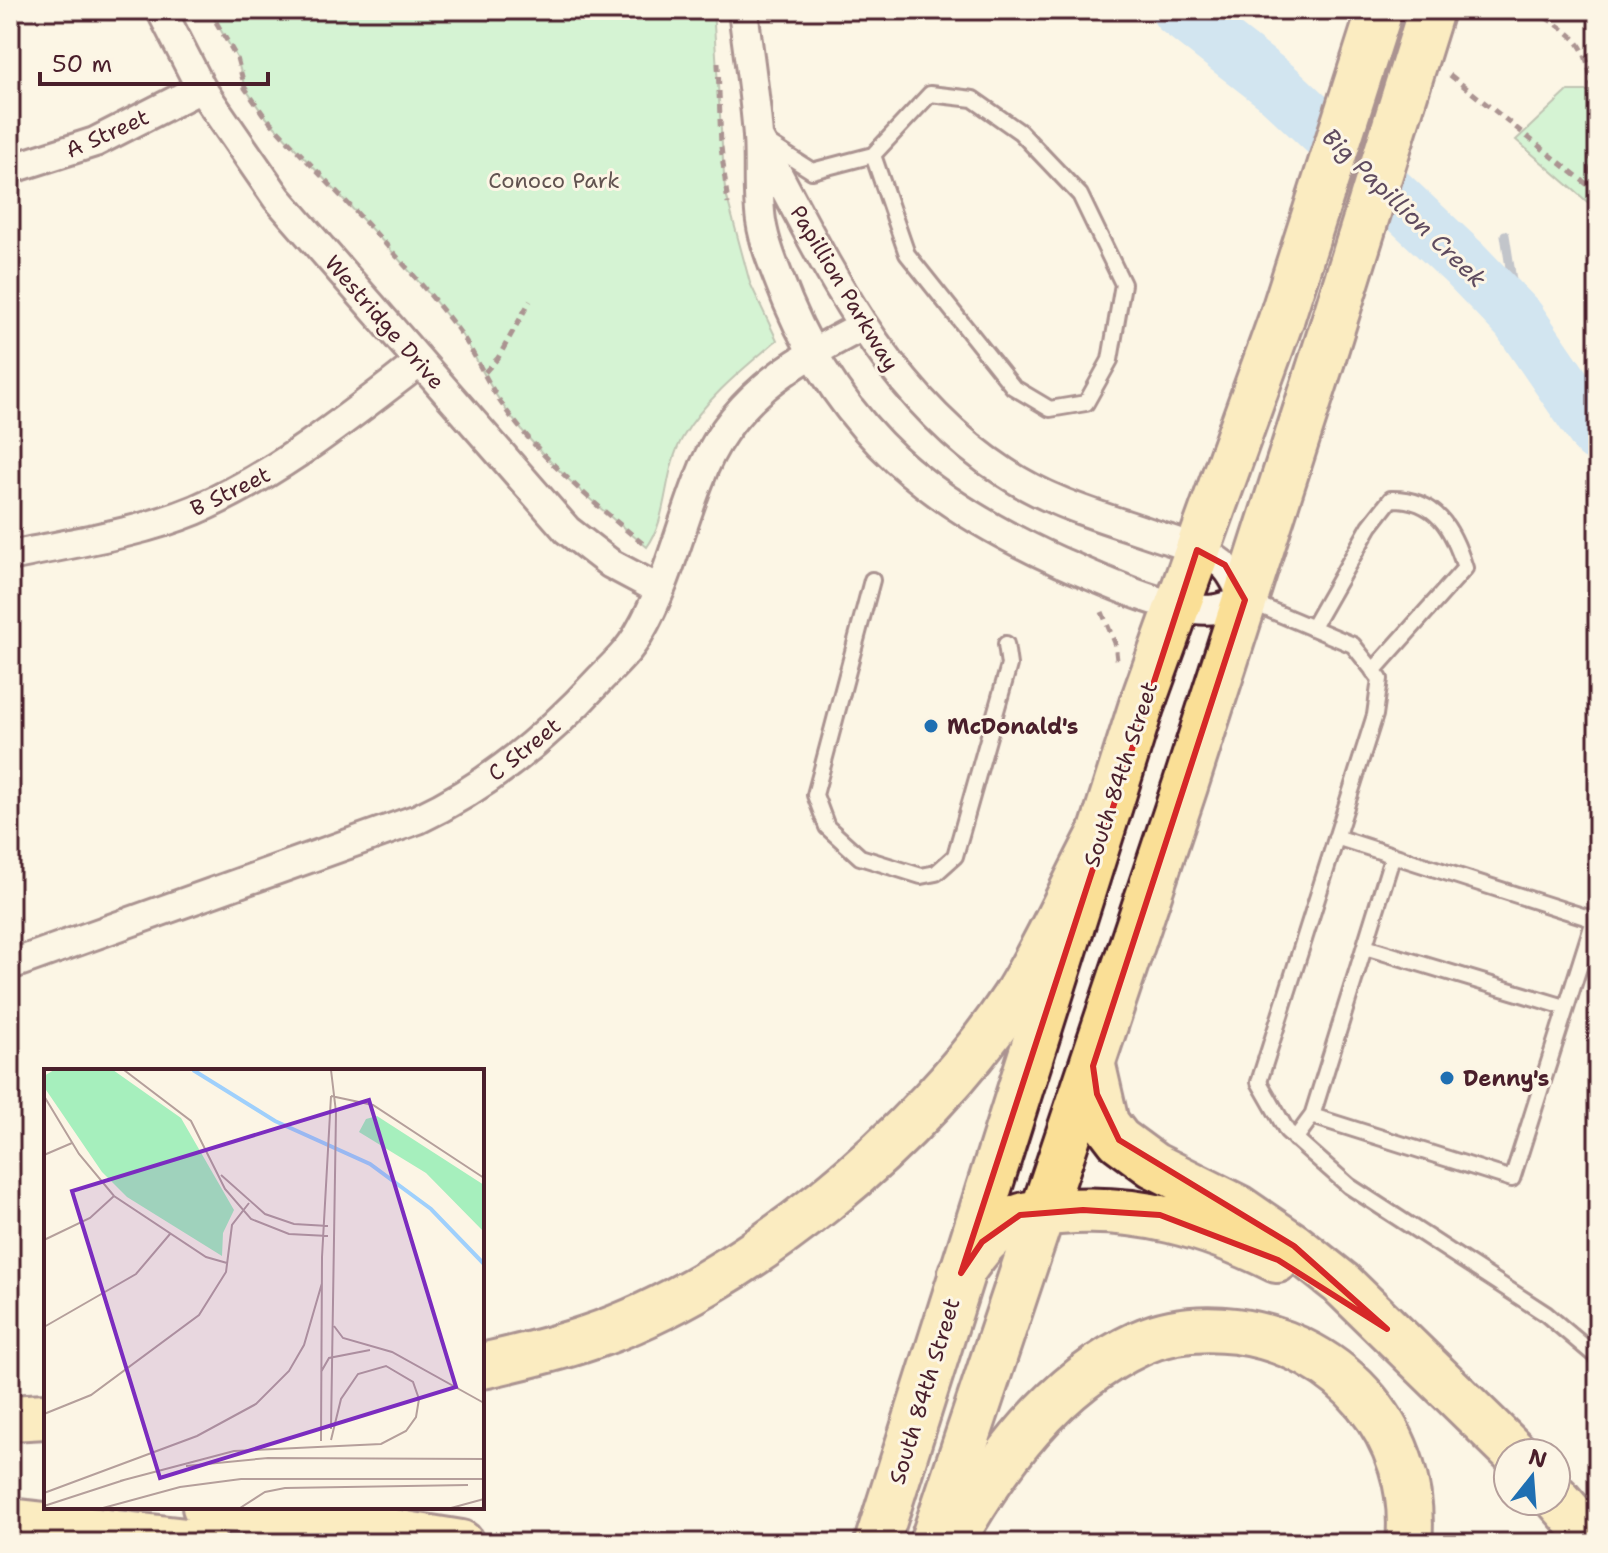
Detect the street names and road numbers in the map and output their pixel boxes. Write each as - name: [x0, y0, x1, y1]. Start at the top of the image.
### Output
- street label: A Street: [61, 102, 153, 165]
- street label: Papillion Parkway: [784, 200, 906, 376]
- street label: Westridge Drive: [318, 249, 451, 396]
- street label: B Street: [186, 460, 275, 523]
- street label: South 84th Street: [1077, 678, 1164, 871]
- street label: C Street: [482, 711, 567, 788]
- street label: South 84th Street: [882, 1294, 967, 1488]

